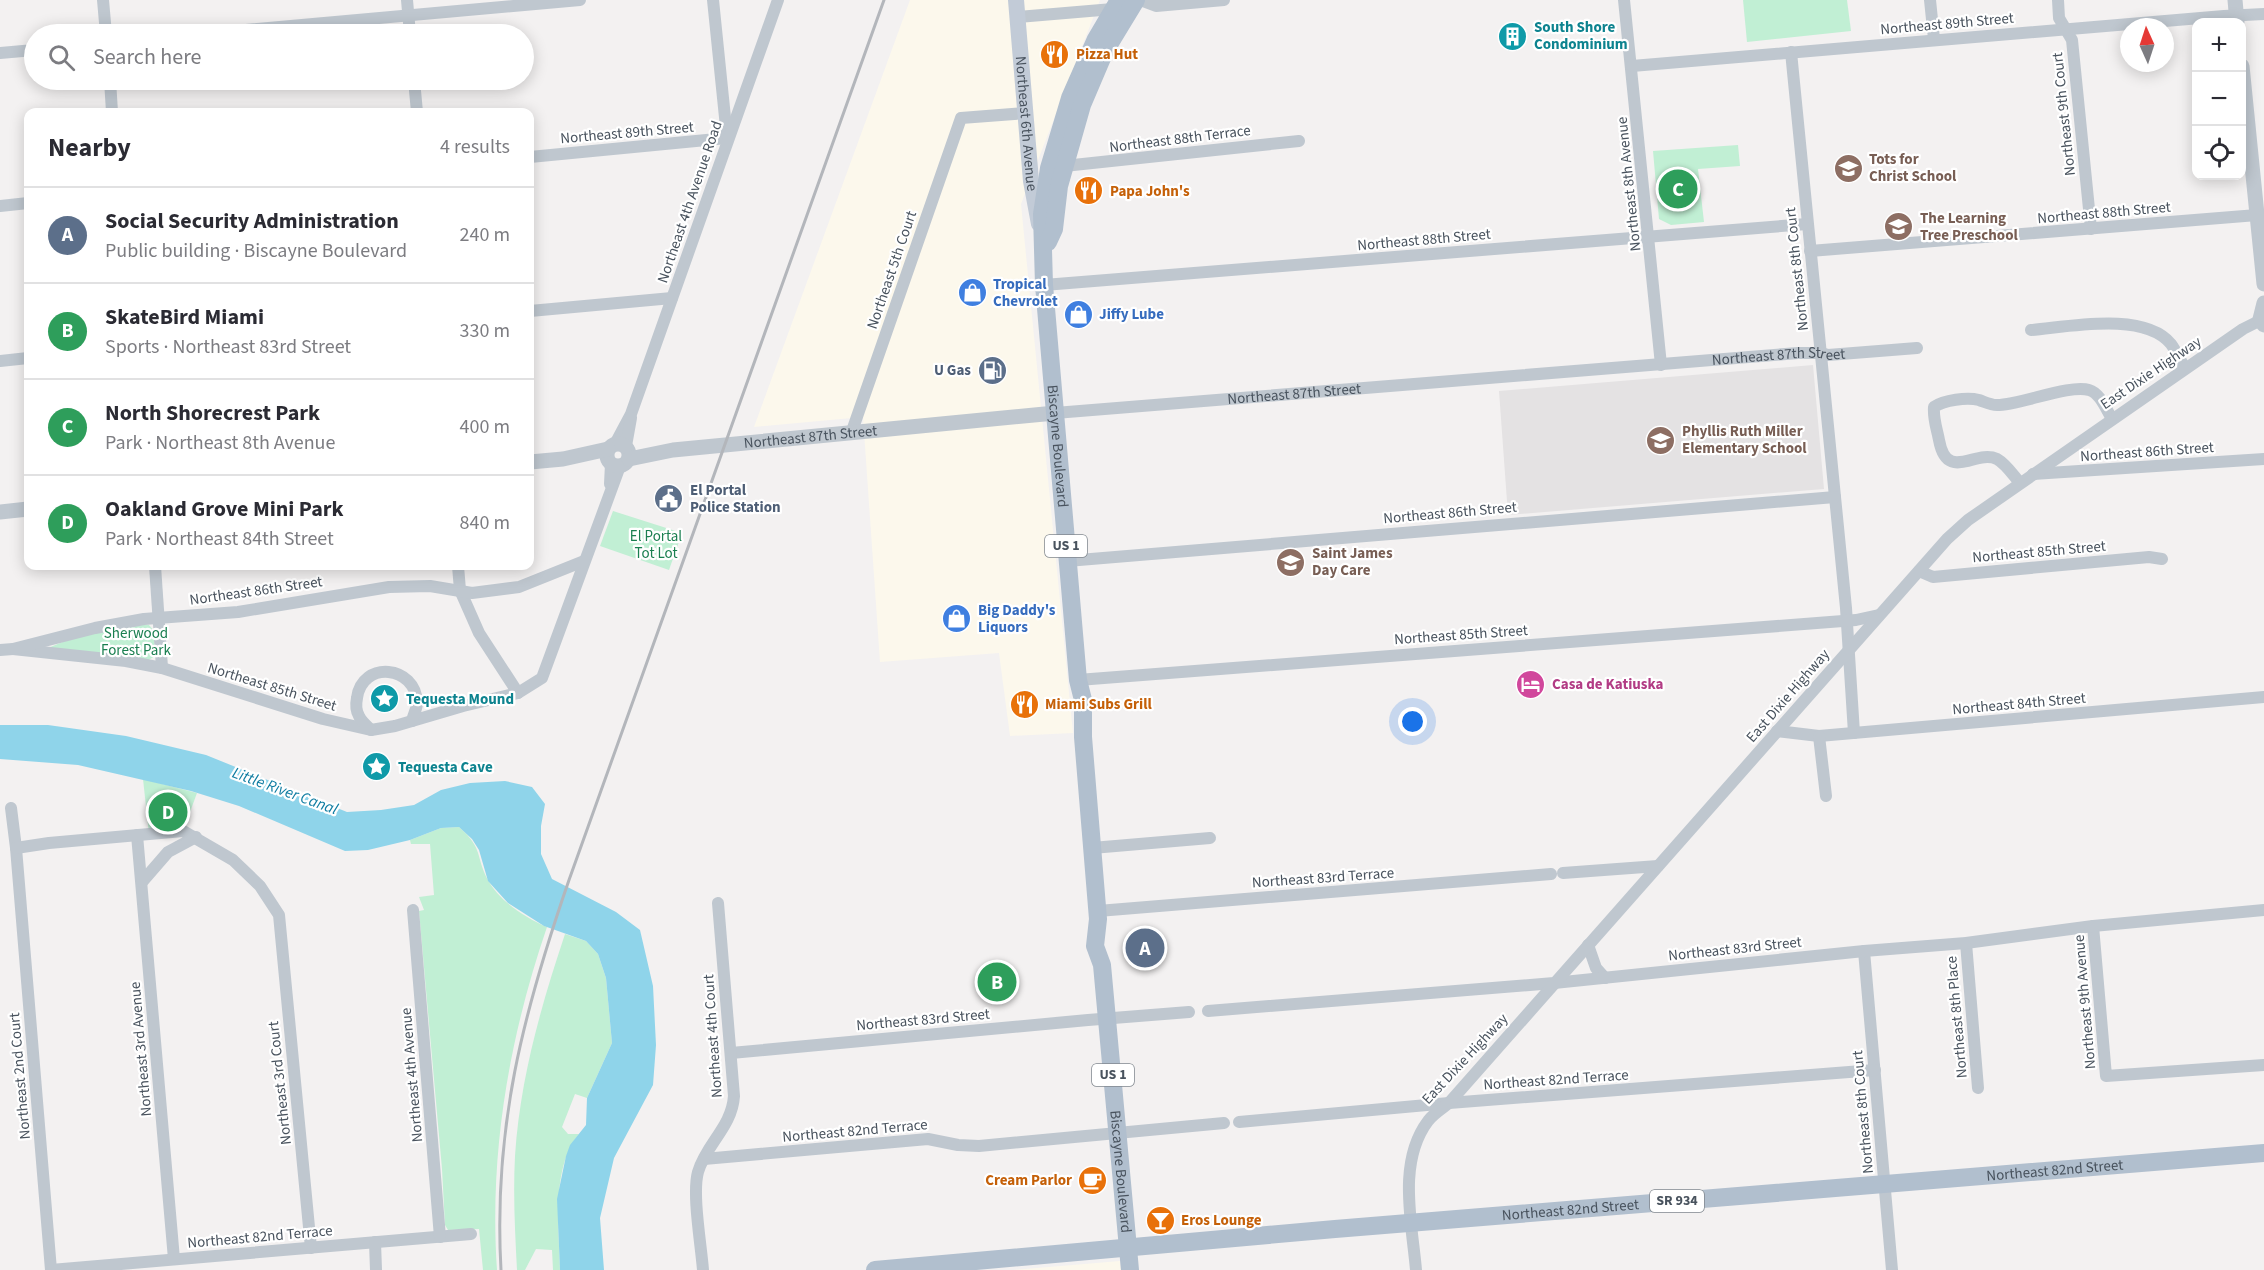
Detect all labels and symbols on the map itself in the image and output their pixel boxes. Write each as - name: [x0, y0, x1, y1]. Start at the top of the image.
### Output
- street label: Northeast 89th Street: [1879, 8, 2015, 40]
- place label: South Shore Condominium: [1534, 17, 1628, 55]
- north arrow: [2120, 18, 2174, 72]
- building icon: South Shore Condominium: [1497, 20, 1529, 52]
- restaurant icon: Pizza Hut: [1039, 38, 1071, 70]
- place label: Pizza Hut: [1076, 44, 1138, 65]
- street label: Northeast 9th Court: [2047, 51, 2081, 177]
- street label: Northeast 6th Avenue: [1010, 55, 1043, 193]
- street label: Northeast 8th Avenue: [1611, 116, 1647, 252]
- street label: Northeast 89th Street: [559, 117, 695, 149]
- street label: Northeast 4th Avenue Road: [652, 118, 728, 286]
- street label: Northeast 88th Terrace: [1108, 120, 1252, 158]
- place label: Tots for Christ School: [1869, 149, 1957, 187]
- school or university icon: Tots for Christ School: [1832, 152, 1864, 184]
- pin: C: [1658, 166, 1698, 212]
- restaurant icon: Papa John's: [1073, 175, 1105, 207]
- place label: Papa John's: [1110, 181, 1190, 202]
- street label: Northeast 88th Street: [2036, 197, 2172, 229]
- street label: Northeast 8th Court: [1780, 206, 1814, 332]
- street label: Northeast 5th Court: [862, 208, 922, 332]
- place label: The Learning Tree Preschool: [1920, 208, 2018, 246]
- school or university icon: The Learning Tree Preschool: [1883, 211, 1915, 243]
- street label: Northeast 88th Street: [1356, 224, 1492, 256]
- place label: Tropical Chevrolet: [993, 274, 1058, 312]
- shop icon: Tropical Chevrolet: [956, 277, 988, 309]
- shop icon: Jiffy Lube: [1062, 298, 1094, 330]
- place label: Jiffy Lube: [1099, 304, 1164, 325]
- street label: East Dixie Highway: [2096, 331, 2206, 415]
- street label: Northeast 87th Street: [1711, 343, 1846, 370]
- fuel station icon: U Gas: [976, 354, 1008, 386]
- place label: U Gas: [934, 360, 971, 381]
- street label: Northeast 87th Street: [1227, 378, 1362, 410]
- street label: Biscayne Boulevard: [1042, 384, 1074, 508]
- street label: Northeast 87th Street: [743, 420, 878, 454]
- place label: Phyllis Ruth Miller Elementary School: [1682, 421, 1807, 459]
- school or university icon: Phyllis Ruth Miller Elementary School: [1645, 424, 1677, 456]
- street label: Northeast 86th Street: [2080, 437, 2214, 467]
- place label: El Portal Police Station: [690, 480, 781, 518]
- public building icon: El Portal Police Station: [653, 483, 685, 515]
- street label: Northeast 86th Street: [1382, 497, 1518, 529]
- park label: El Portal Tot Lot: [630, 526, 682, 564]
- road number: US 1: [1045, 535, 1087, 557]
- street label: Northeast 85th Street: [1971, 536, 2107, 568]
- place label: Saint James Day Care: [1312, 543, 1393, 581]
- school or university icon: Saint James Day Care: [1275, 546, 1307, 578]
- street label: Northeast 86th Street: [188, 571, 324, 611]
- place label: Big Daddy's Liquors: [978, 600, 1056, 638]
- shop icon: Big Daddy's Liquors: [941, 603, 973, 635]
- street label: Northeast 85th Street: [1394, 620, 1528, 650]
- park label: Sherwood Forest Park: [101, 623, 172, 661]
- street label: East Dixie Highway: [1741, 645, 1835, 747]
- street label: Northeast 85th Street: [205, 657, 339, 717]
- hotel icon: Casa de Katiuska: [1515, 668, 1547, 700]
- place label: Casa de Katiuska: [1552, 674, 1664, 695]
- place icon: Tequesta Mound: [369, 683, 401, 715]
- restaurant icon: Miami Subs Grill: [1008, 688, 1040, 720]
- street label: Northeast 84th Street: [1951, 688, 2087, 720]
- place label: Tequesta Mound: [406, 689, 514, 710]
- place label: Miami Subs Grill: [1045, 694, 1152, 715]
- your location: [1398, 707, 1427, 736]
- place icon: Tequesta Cave: [361, 751, 393, 783]
- place label: Tequesta Cave: [398, 757, 493, 778]
- water label: Little River Canal: [229, 762, 341, 820]
- pin: D: [148, 790, 188, 834]
- street label: Northeast 83rd Terrace: [1251, 863, 1395, 893]
- pin: A: [1126, 926, 1164, 970]
- street label: Northeast 83rd Street: [1667, 932, 1803, 966]
- street label: Northeast 9th Avenue: [2069, 934, 2101, 1070]
- street label: Northeast 8th Place: [1941, 955, 1973, 1079]
- pin: B: [978, 960, 1016, 1004]
- street label: Northeast 4th Court: [698, 973, 728, 1099]
- street label: Northeast 3rd Avenue: [125, 981, 157, 1117]
- street label: Northeast 83rd Street: [855, 1004, 991, 1036]
- street label: Northeast 4th Avenue: [396, 1007, 428, 1143]
- street label: East Dixie Highway: [1417, 1009, 1513, 1109]
- street label: Northeast 2nd Court: [4, 1012, 36, 1140]
- street label: Northeast 3rd Court: [263, 1020, 297, 1146]
- street label: Northeast 8th Court: [1847, 1049, 1879, 1175]
- road number: US 1: [1092, 1064, 1134, 1086]
- street label: Northeast 82nd Terrace: [1483, 1064, 1629, 1096]
- street label: Biscayne Boulevard: [1105, 1109, 1137, 1234]
- street label: Northeast 82nd Terrace: [782, 1114, 928, 1148]
- street label: Northeast 82nd Street: [1985, 1154, 2124, 1186]
- cafe icon: Cream Parlor: [1077, 1164, 1109, 1196]
- place label: Cream Parlor: [985, 1170, 1072, 1191]
- road number: SR 934: [1650, 1190, 1704, 1212]
- street label: Northeast 82nd Street: [1501, 1194, 1640, 1226]
- bar icon: Eros Lounge: [1144, 1204, 1176, 1236]
- place label: Eros Lounge: [1181, 1210, 1262, 1231]
- street label: Northeast 82nd Terrace: [187, 1220, 333, 1254]

